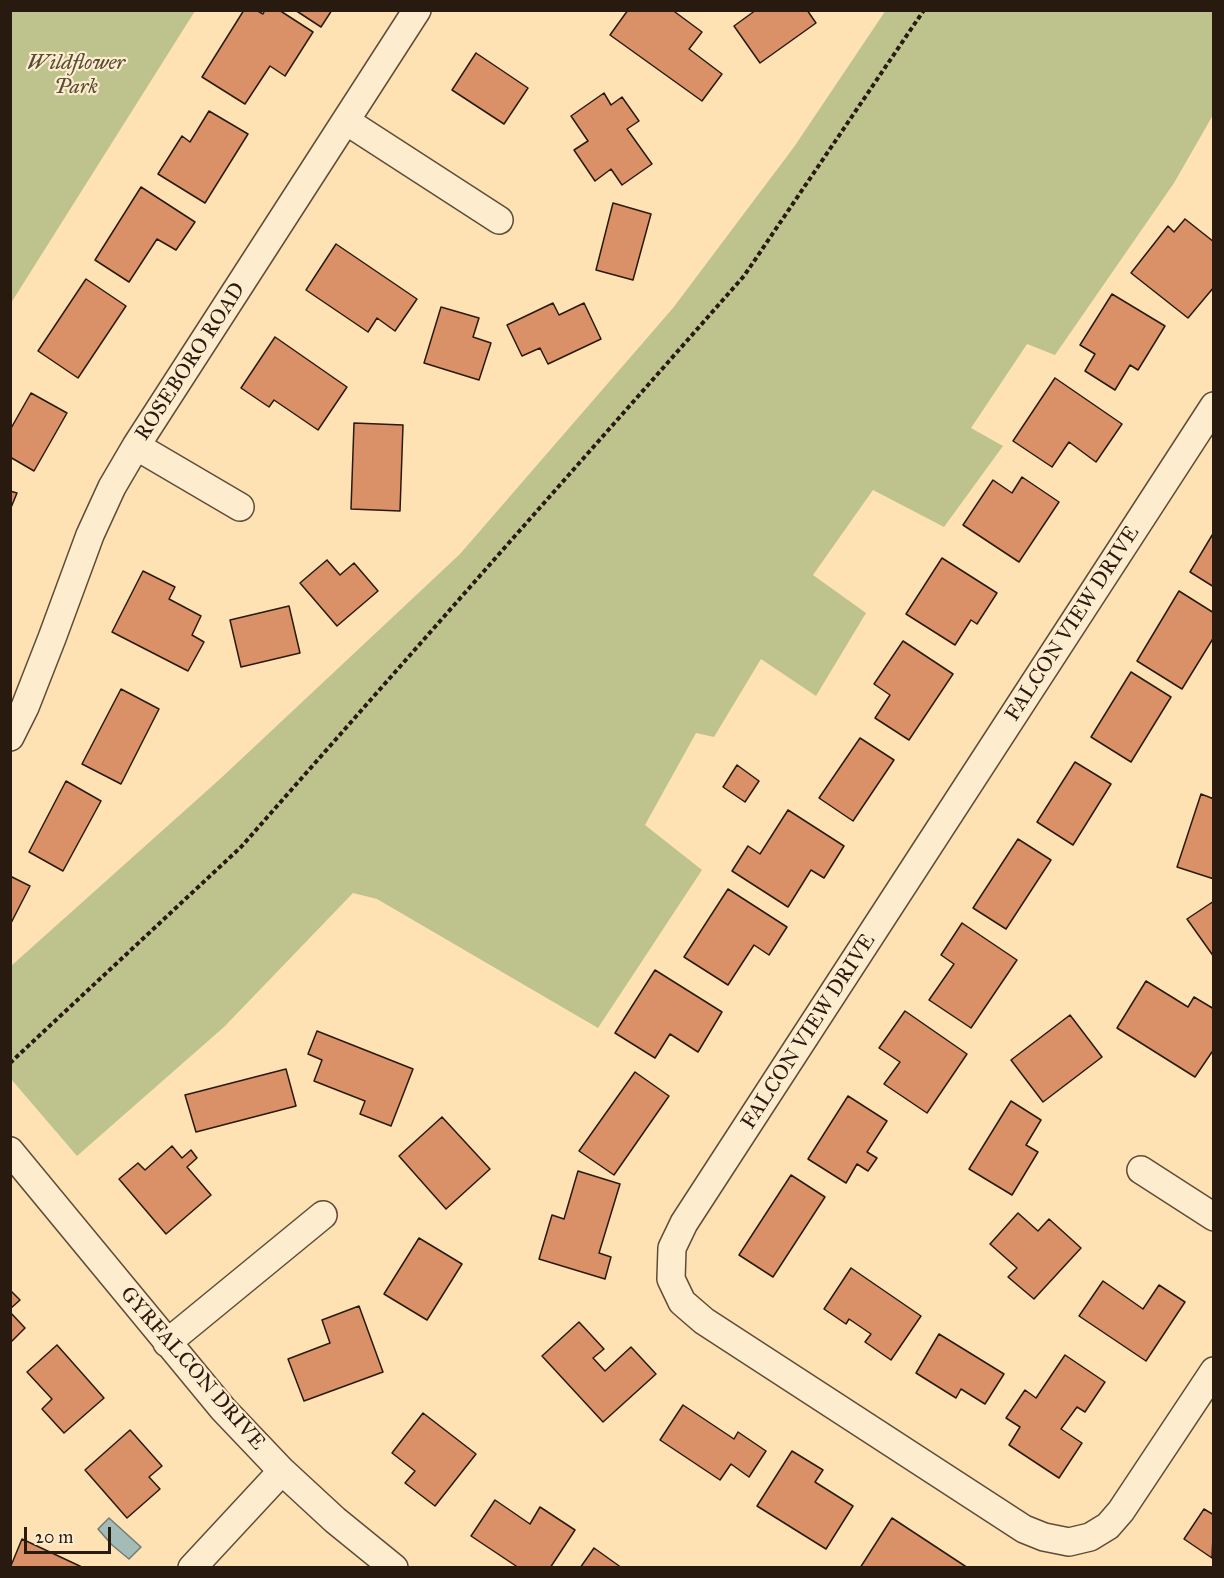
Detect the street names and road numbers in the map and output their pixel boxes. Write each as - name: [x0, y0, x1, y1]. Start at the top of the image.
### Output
- street label: ROSEBORO ROAD: [131, 278, 251, 446]
- street label: FALCON VIEW DRIVE: [1001, 522, 1145, 726]
- street label: FALCON VIEW DRIVE: [737, 930, 881, 1134]
- street label: GYRFALCON DRIVE: [114, 1282, 270, 1456]

